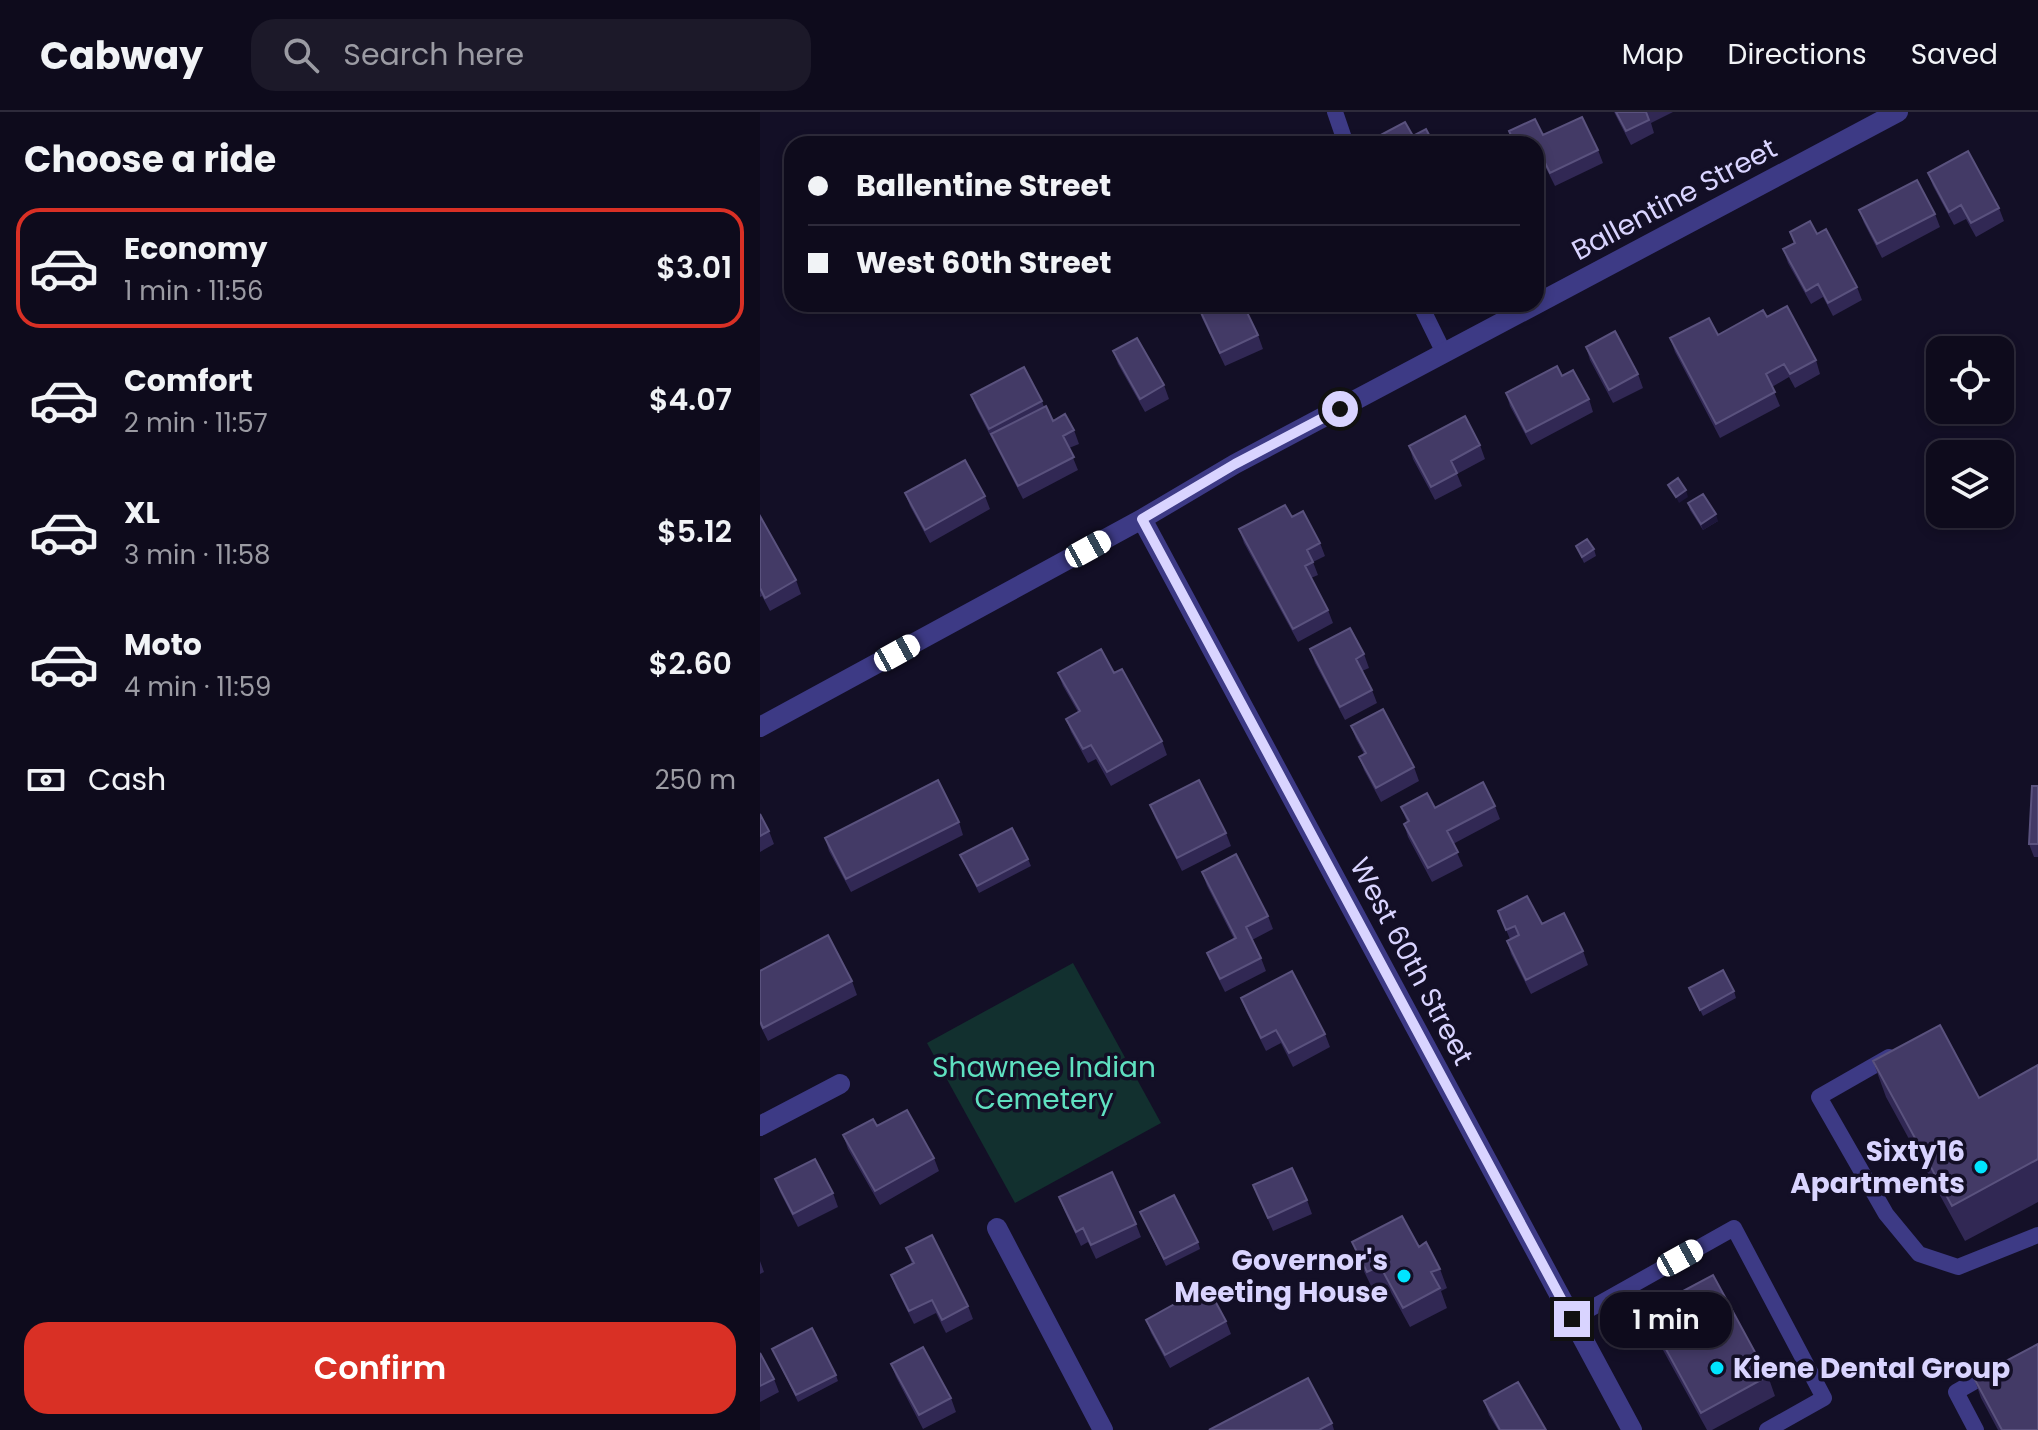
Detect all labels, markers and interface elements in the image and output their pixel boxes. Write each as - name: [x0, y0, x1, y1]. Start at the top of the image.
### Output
- search box: [251, 19, 811, 91]
- text: Cabway: [40, 29, 203, 82]
- icon: search: [279, 33, 323, 77]
- text: Search here: [343, 33, 524, 76]
- text: Map: [1622, 35, 1684, 74]
- text: Directions: [1728, 35, 1867, 74]
- text: Saved: [1911, 35, 1998, 74]
- street label: Ballentine Street: [1565, 129, 1784, 270]
- text: Choose a ride: [24, 134, 276, 185]
- text: Ballentine Street: [856, 164, 1111, 207]
- text: Economy: [124, 227, 268, 270]
- icon: car: [28, 232, 100, 304]
- text: West 60th Street: [856, 241, 1111, 284]
- text: $3.01: [656, 246, 732, 289]
- text: 1 min · 11:56: [124, 273, 264, 309]
- map controls: [1926, 336, 2014, 528]
- button: locate: [1926, 336, 2014, 424]
- text: Comfort: [124, 359, 253, 402]
- icon: car: [28, 364, 100, 436]
- text: $4.07: [649, 378, 732, 421]
- route start: [1322, 391, 1358, 427]
- text: 2 min · 11:57: [124, 405, 268, 441]
- button: layers: [1926, 440, 2014, 528]
- text: XL: [124, 491, 160, 534]
- icon: car: [28, 496, 100, 568]
- text: $5.12: [657, 510, 732, 553]
- car: [1061, 527, 1115, 571]
- text: 3 min · 11:58: [124, 537, 270, 573]
- text: Moto: [124, 623, 202, 666]
- icon: car: [28, 628, 100, 700]
- car: [870, 631, 924, 675]
- text: $2.60: [649, 642, 732, 685]
- text: 4 min · 11:59: [124, 669, 271, 705]
- icon: cash: [24, 758, 68, 802]
- text: Cash: [88, 758, 166, 801]
- text: 250 m: [655, 762, 736, 798]
- street label: West 60th Street: [1340, 851, 1483, 1072]
- park label: Shawnee Indian Cemetery: [932, 1048, 1156, 1119]
- place label: Sixty16 Apartments: [1790, 1132, 1965, 1203]
- marker: Sixty16 Apartments: [1972, 1158, 1990, 1176]
- car: [1653, 1236, 1707, 1280]
- place label: Governor's Meeting House: [1174, 1241, 1388, 1312]
- marker: Governor's Meeting House: [1395, 1267, 1413, 1285]
- callout: 1 min: [1600, 1291, 1732, 1347]
- route end: [1554, 1301, 1590, 1337]
- text: 1 min: [1632, 1302, 1700, 1338]
- button: Confirm: [24, 1322, 736, 1414]
- place label: Kiene Dental Group: [1733, 1349, 2010, 1388]
- marker: Kiene Dental Group: [1708, 1359, 1726, 1377]

